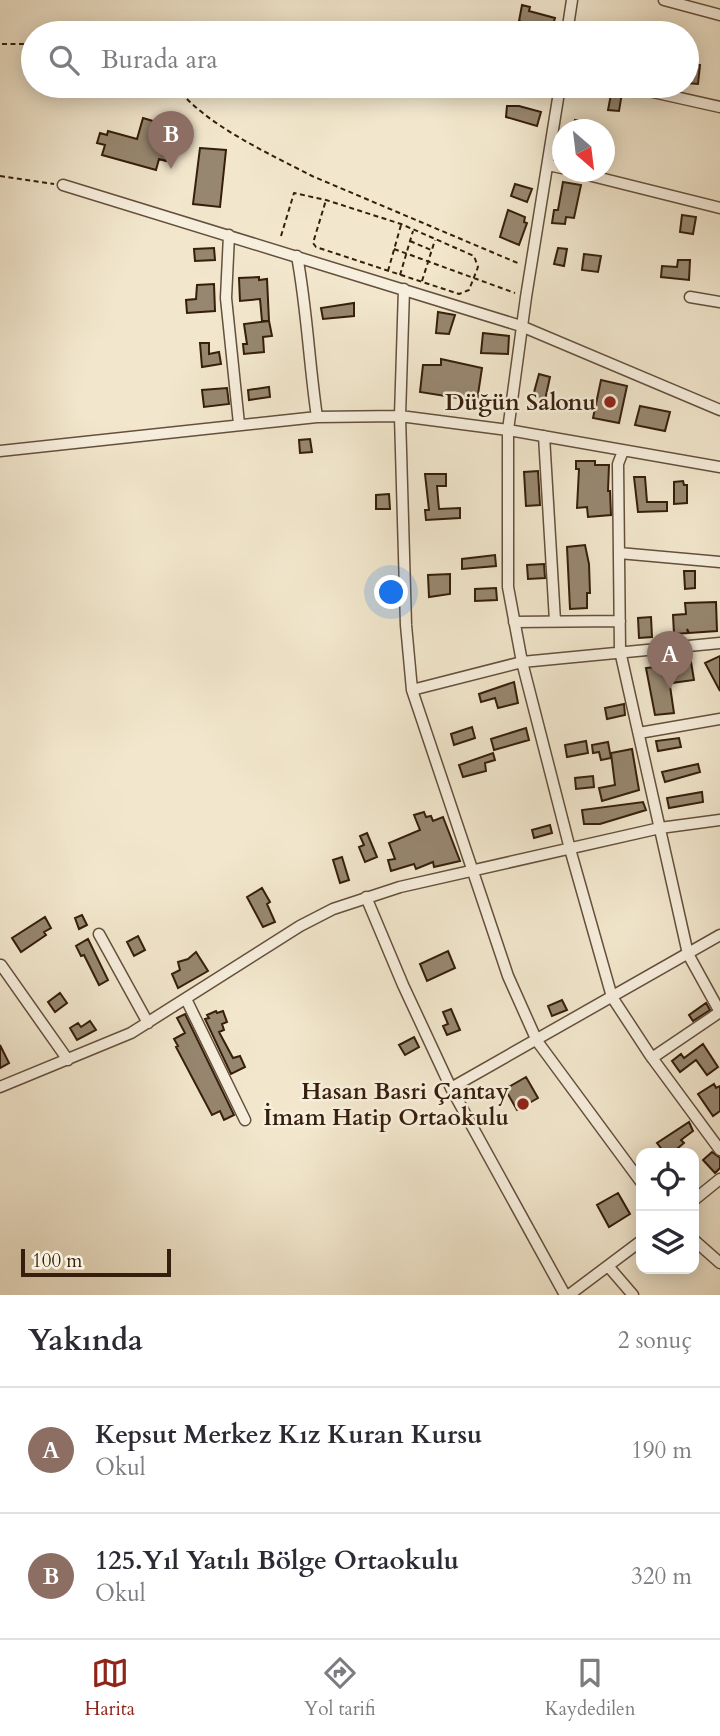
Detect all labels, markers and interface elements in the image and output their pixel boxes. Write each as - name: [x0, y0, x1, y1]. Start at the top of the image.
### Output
- search box: [21, 21, 699, 98]
- icon: search: [45, 41, 83, 79]
- text: Burada ara: [101, 42, 218, 77]
- pin: B: [148, 111, 194, 169]
- north arrow: [552, 119, 615, 182]
- place label: Düğün Salonu: [445, 387, 596, 418]
- marker: Düğün Salonu: [602, 394, 618, 410]
- your location: [374, 575, 408, 609]
- pin: A: [647, 631, 693, 689]
- place label: Hasan Basri Çantay İmam Hatip Ortaokulu: [263, 1076, 509, 1133]
- marker: Hasan Basri Çantay İmam Hatip Ortaokulu: [515, 1096, 531, 1112]
- map controls: [636, 1148, 699, 1274]
- button: locate: [636, 1148, 699, 1211]
- button: layers: [636, 1211, 699, 1274]
- scale bar: [21, 1246, 172, 1278]
- text: 100 m: [32, 1248, 82, 1274]
- text: Yakında: [28, 1320, 143, 1361]
- text: 2 sonuç: [618, 1325, 692, 1356]
- text: Kepsut Merkez Kız Kuran Kursu: [95, 1417, 482, 1452]
- text: A: [42, 1435, 60, 1466]
- text: 190 m: [631, 1435, 692, 1466]
- text: Okul: [95, 1452, 146, 1483]
- text: 125.Yıl Yatılı Bölge Ortaokulu: [95, 1543, 459, 1578]
- text: B: [43, 1561, 59, 1592]
- text: 320 m: [631, 1561, 692, 1592]
- text: Okul: [95, 1578, 146, 1609]
- tab: Harita: [85, 1654, 135, 1722]
- tab: Yol tarifi: [304, 1654, 376, 1722]
- tab: Kaydedilen: [545, 1654, 636, 1722]

